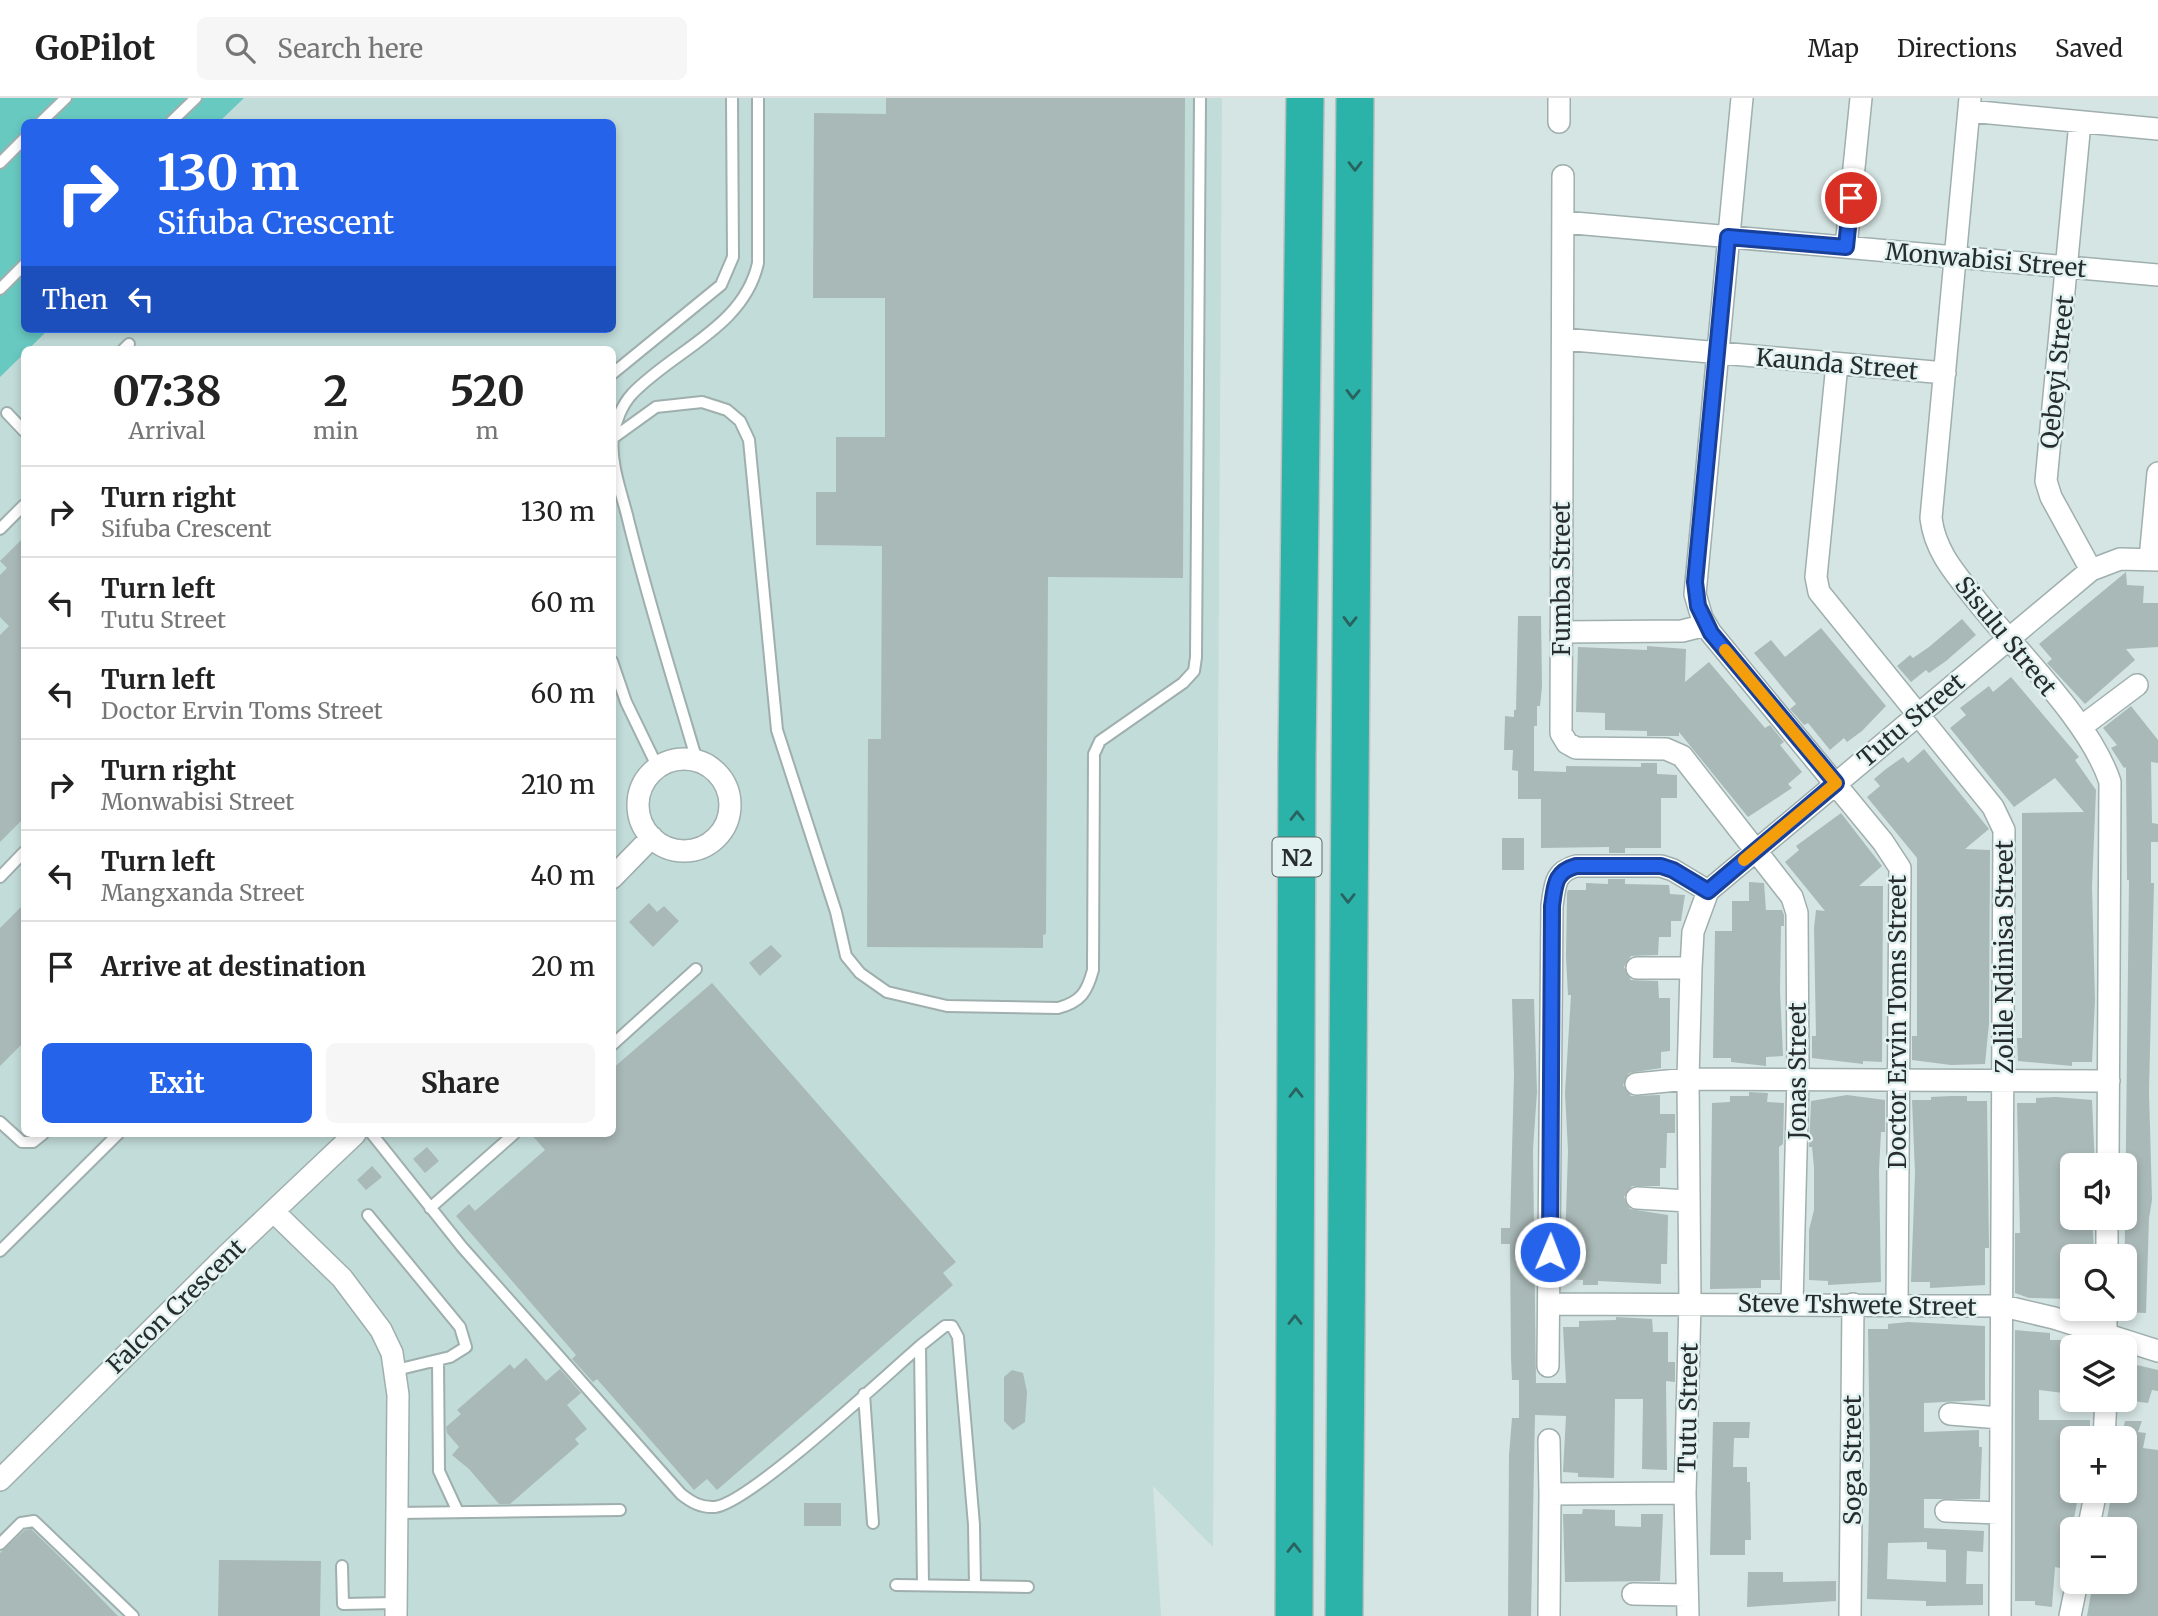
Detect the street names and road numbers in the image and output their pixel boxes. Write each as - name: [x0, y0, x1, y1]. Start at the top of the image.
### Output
- street label: Monwabisi Street: [1884, 236, 2088, 284]
- street label: Qebeyi Street: [2034, 293, 2081, 450]
- street label: Kaunda Street: [1755, 341, 1920, 387]
- street label: Fumba Street: [1546, 501, 1577, 656]
- street label: Sisulu Street: [1948, 570, 2064, 703]
- street label: Tutu Street: [1851, 666, 1971, 774]
- road number: N2: [1272, 838, 1322, 876]
- street label: Zolile Ndinisa Street: [1989, 839, 2020, 1074]
- street label: Doctor Ervin Toms Street: [1882, 874, 1913, 1169]
- street label: Jonas Street: [1782, 1002, 1813, 1141]
- street label: Falcon Crescent: [100, 1232, 252, 1380]
- street label: Steve Tshwete Street: [1737, 1287, 1977, 1323]
- street label: Tutu Street: [1671, 1342, 1705, 1473]
- street label: Soga Street: [1837, 1394, 1868, 1525]

